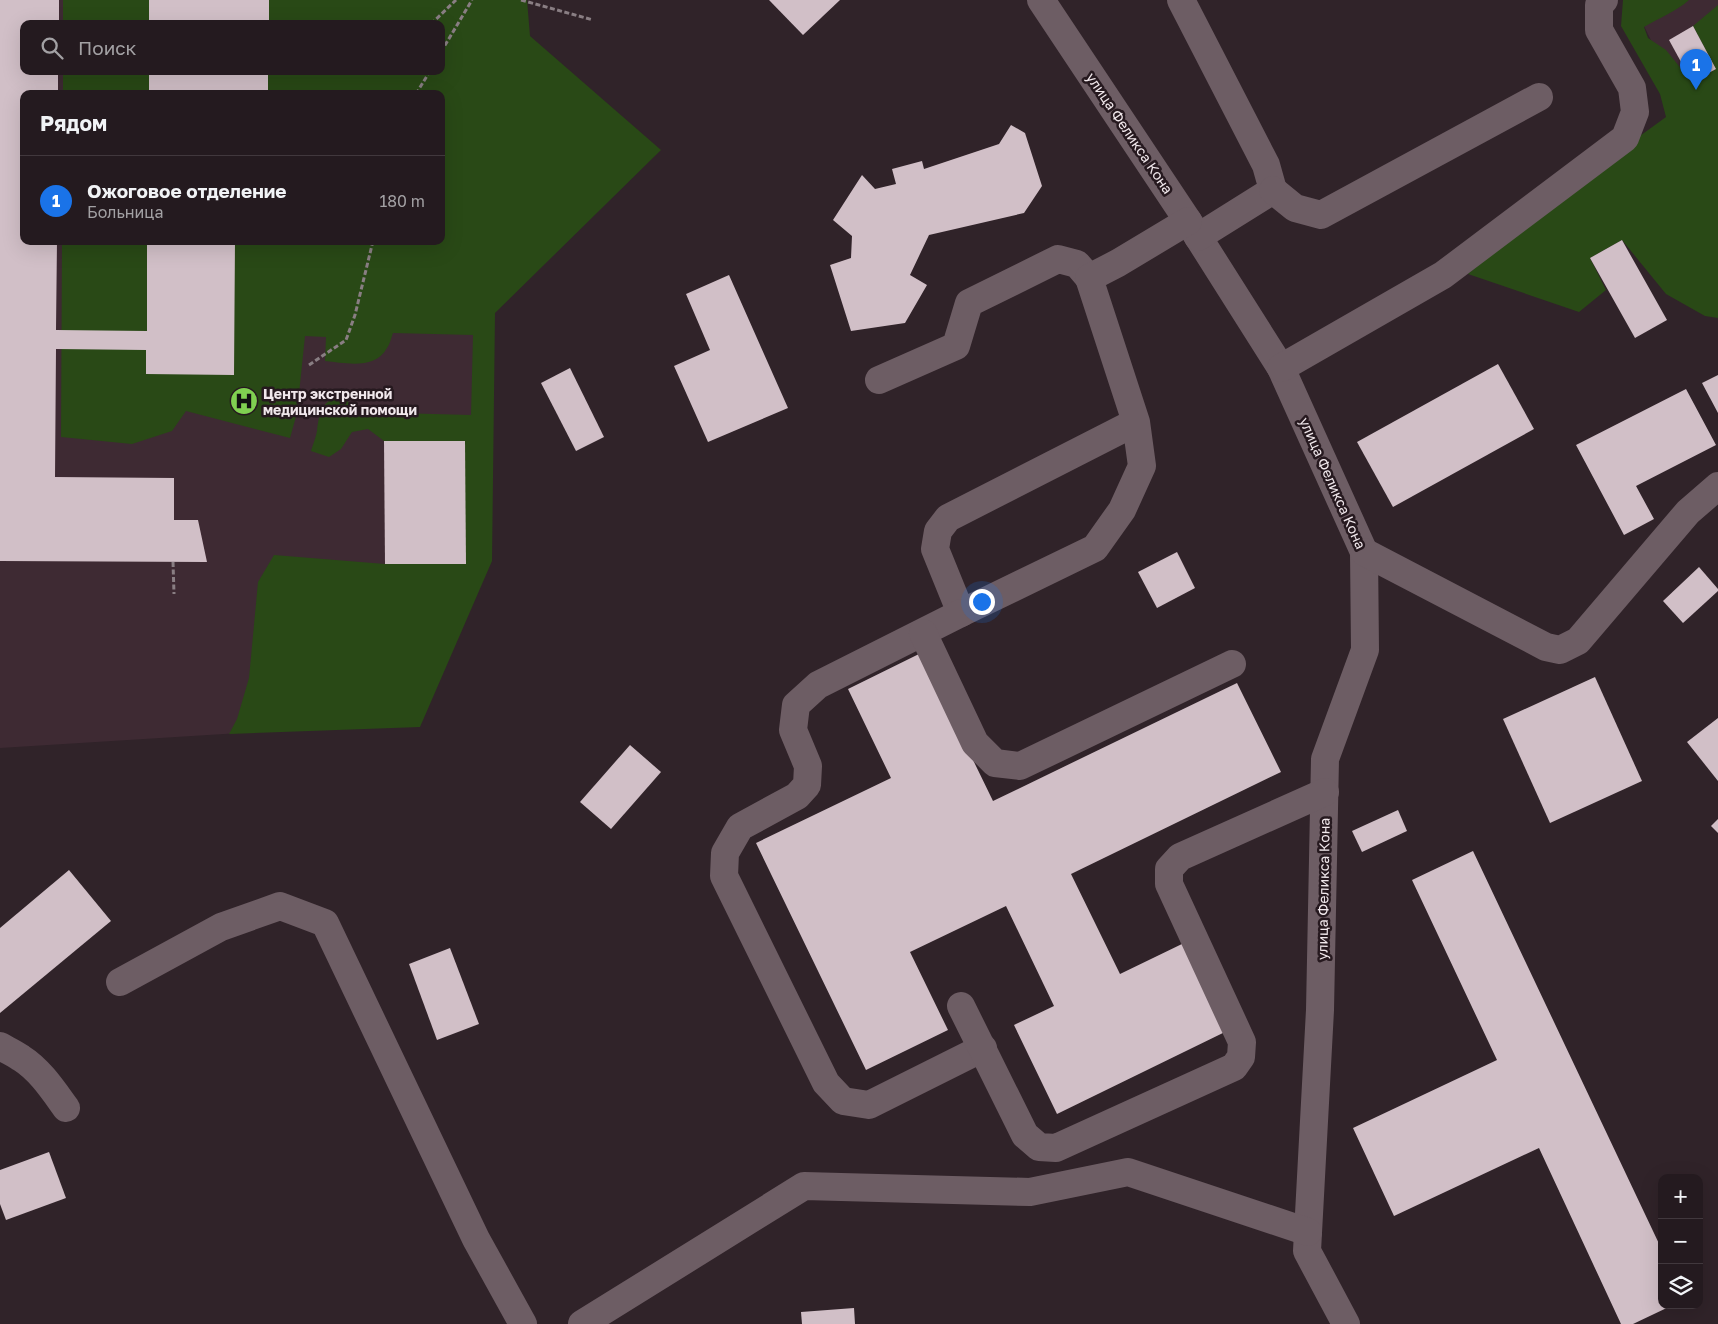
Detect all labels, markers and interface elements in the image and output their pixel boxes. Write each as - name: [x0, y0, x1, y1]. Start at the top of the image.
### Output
- search box: [20, 20, 445, 75]
- icon: search: [38, 34, 66, 62]
- text: Поиск: [78, 36, 137, 59]
- pin: 1: [1680, 49, 1712, 90]
- street label: улица Феликса Кона: [1083, 69, 1177, 197]
- text: Рядом: [40, 110, 107, 136]
- text: Ожоговое отделение: [87, 179, 287, 202]
- text: 1: [52, 191, 60, 211]
- text: 180 m: [379, 191, 425, 211]
- text: Больница: [87, 202, 163, 222]
- place label: Центр экстренной медицинской помощи: [263, 385, 417, 418]
- hospital icon: Центр экстренной медицинской помощи: [229, 386, 259, 416]
- street label: улица Феликса Кона: [1296, 414, 1370, 552]
- your location: [969, 589, 995, 615]
- street label: улица Феликса Кона: [1313, 818, 1333, 960]
- map controls: [1658, 1174, 1703, 1309]
- button: +: [1658, 1174, 1703, 1219]
- button: −: [1658, 1219, 1703, 1264]
- button: layers: [1658, 1264, 1703, 1309]

